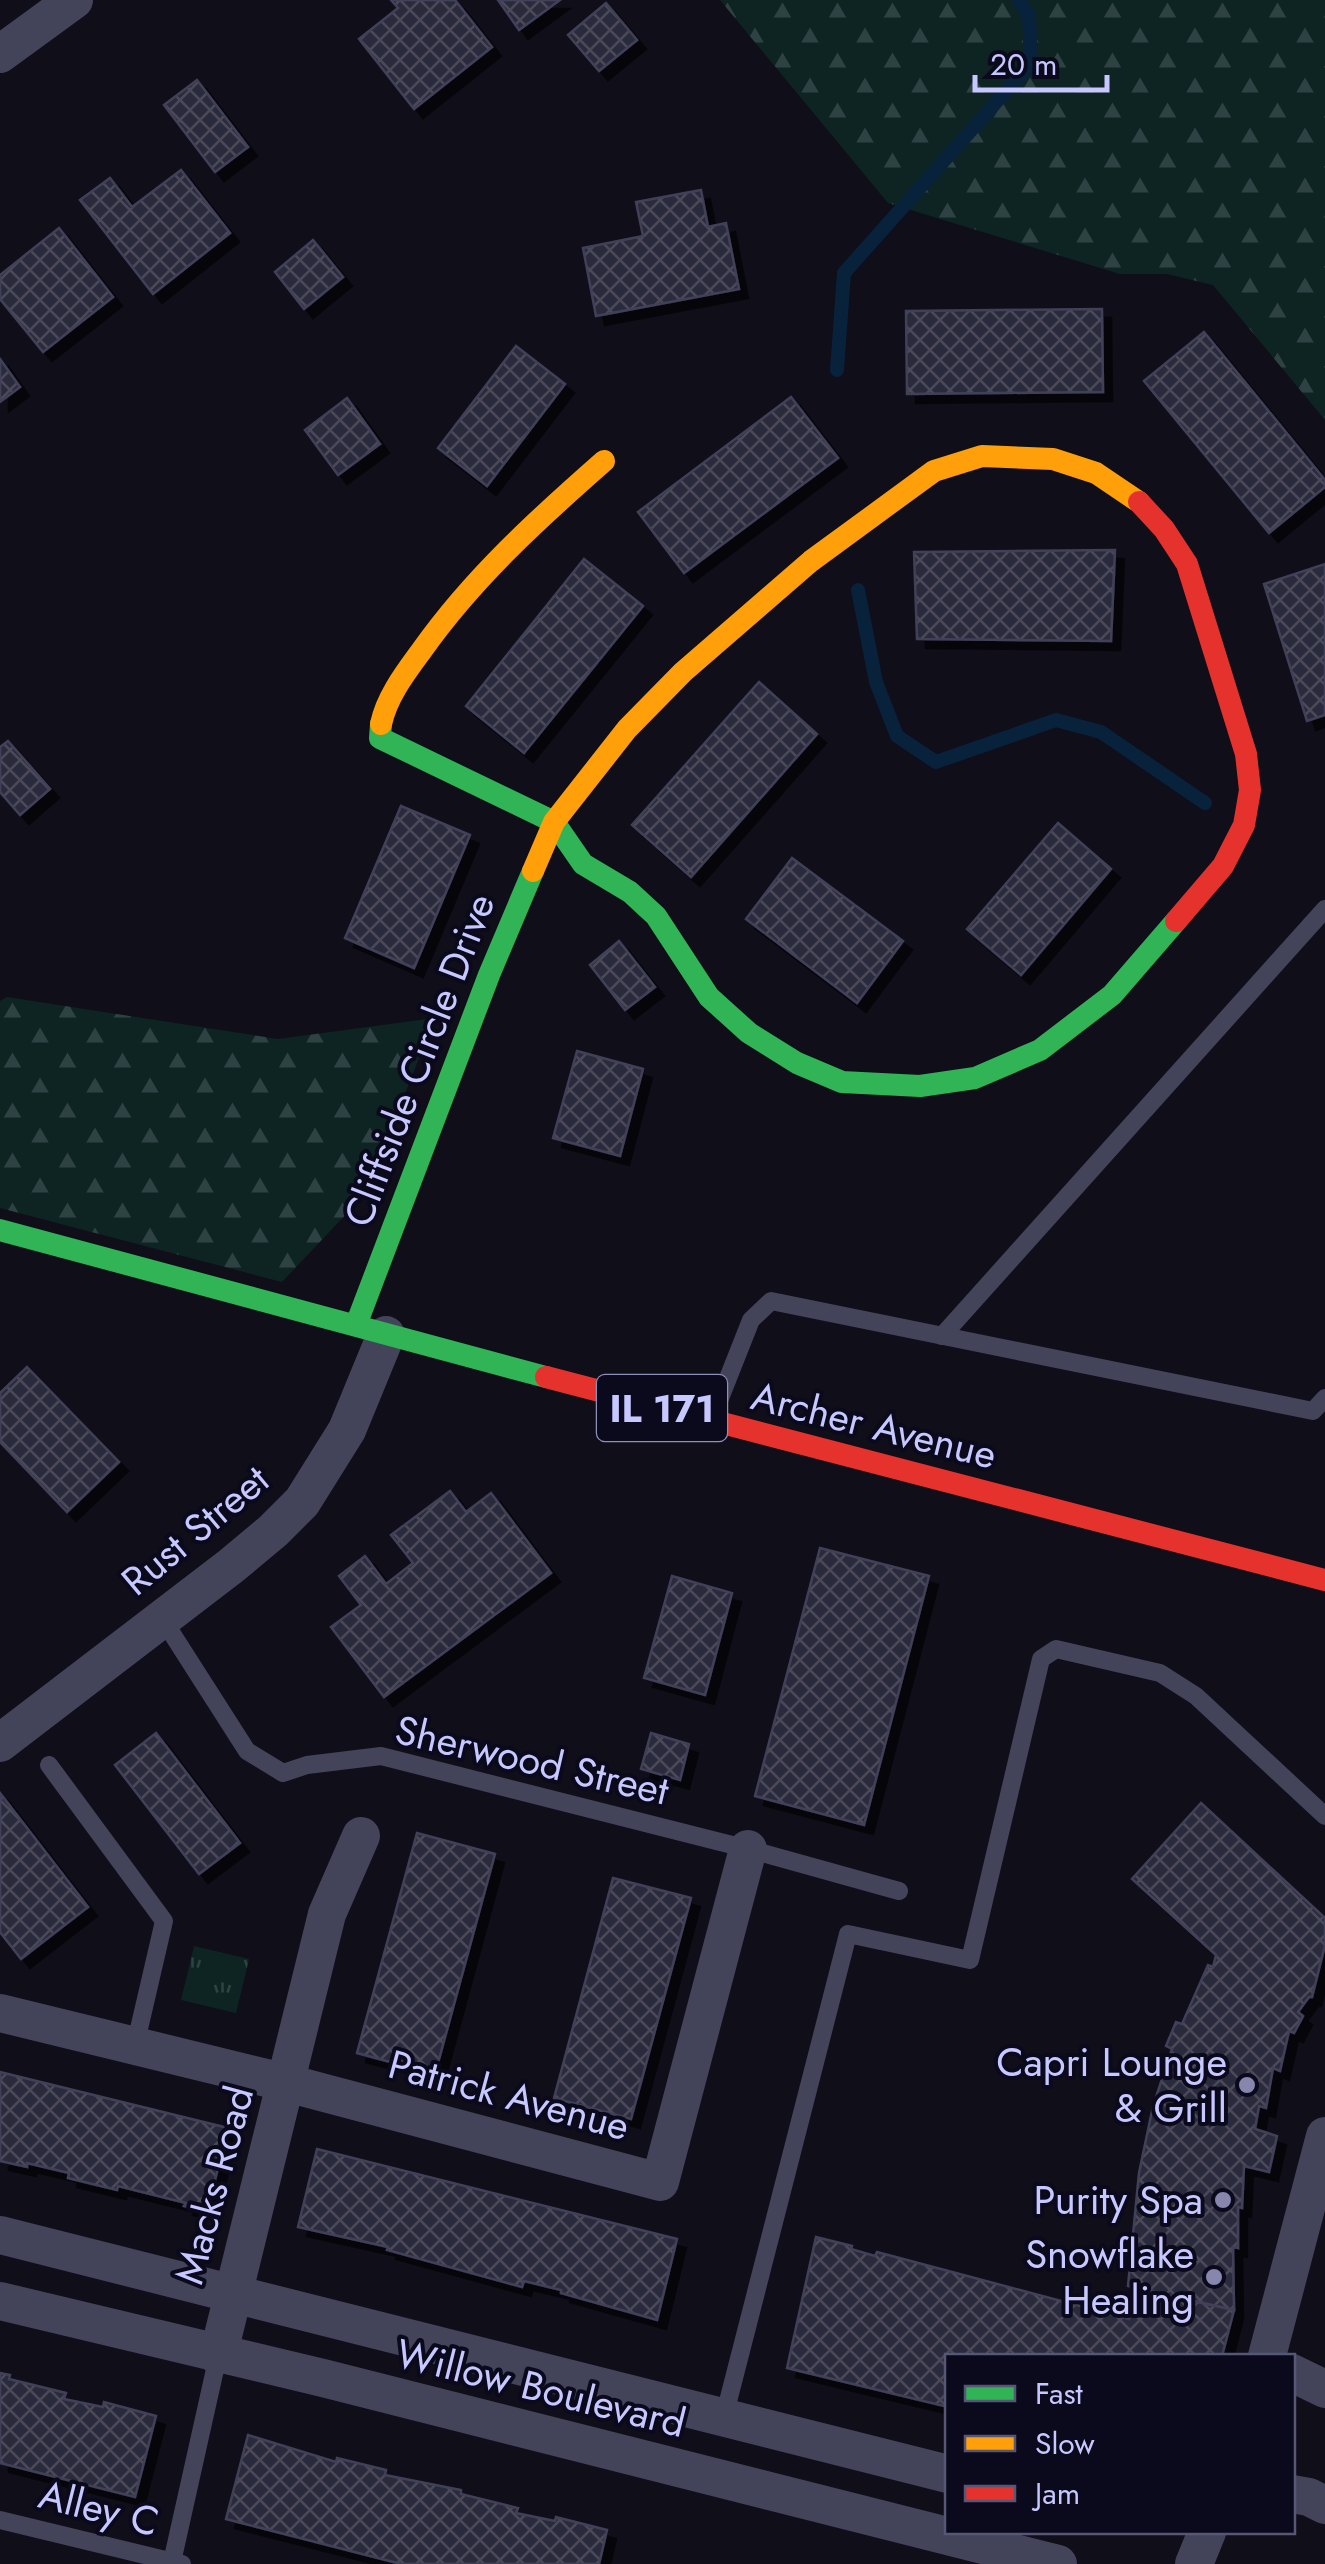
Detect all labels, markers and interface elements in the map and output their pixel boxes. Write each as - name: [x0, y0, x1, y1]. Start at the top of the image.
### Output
- scale bar: [975, 30, 1108, 92]
- text: 20 m: [990, 43, 1057, 86]
- street label: Cliffside Circle Drive: [329, 885, 509, 1235]
- street label: Archer Avenue: [745, 1367, 1003, 1483]
- road number: IL 171: [597, 1375, 727, 1441]
- street label: Rust Street: [109, 1451, 282, 1609]
- street label: Sherwood Street: [390, 1700, 675, 1820]
- place label: Capri Lounge & Grill: [996, 2033, 1227, 2137]
- street label: Patrick Avenue: [382, 2035, 636, 2155]
- marker: Capri Lounge & Grill: [1236, 2074, 1258, 2096]
- street label: Macks Road: [160, 2080, 268, 2290]
- place label: Purity Spa: [1034, 2171, 1203, 2229]
- marker: Purity Spa: [1212, 2189, 1234, 2211]
- place label: Snowflake Healing: [1025, 2225, 1194, 2329]
- marker: Snowflake Healing: [1203, 2266, 1225, 2288]
- street label: Willow Boulevard: [390, 2324, 692, 2452]
- legend: [945, 2354, 1295, 2534]
- text: Fast: [1035, 2372, 1084, 2415]
- text: Slow: [1035, 2422, 1095, 2465]
- street label: Alley C: [33, 2465, 165, 2551]
- text: Jam: [1031, 2472, 1080, 2515]

